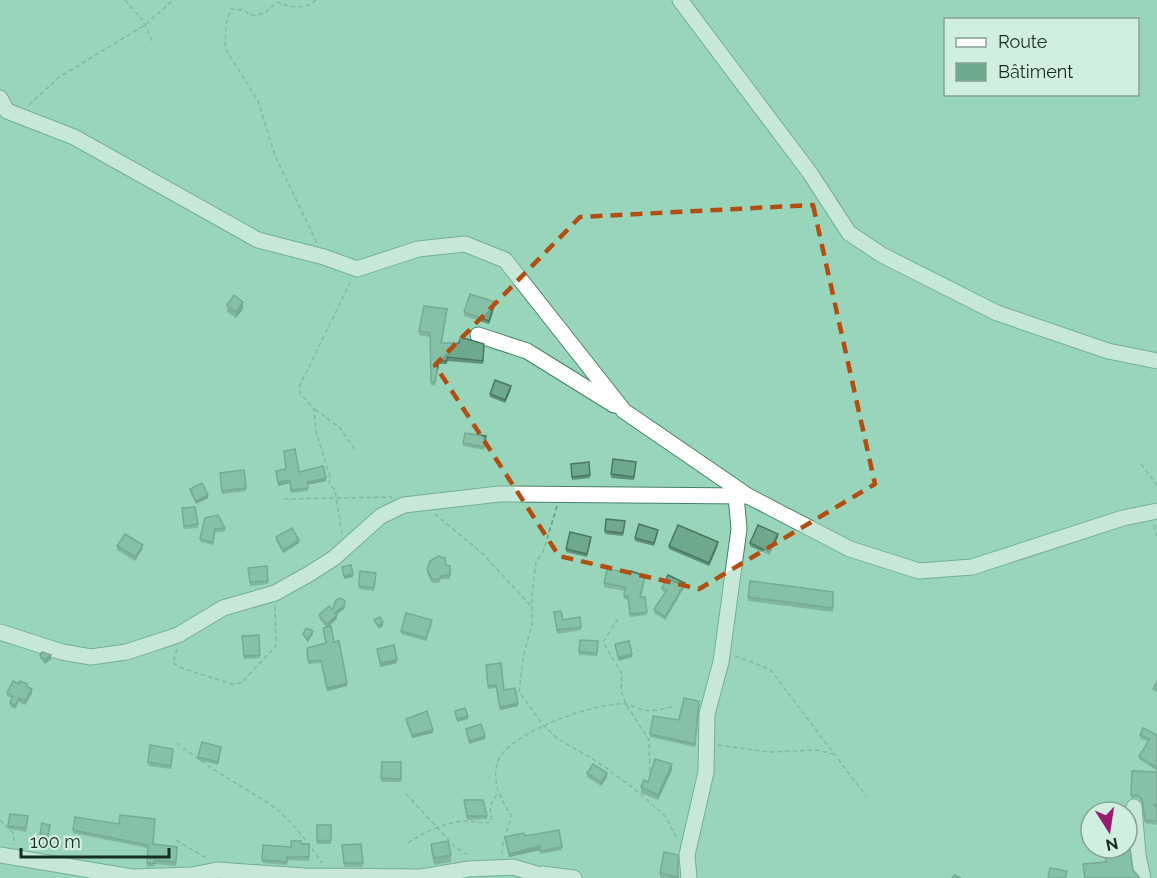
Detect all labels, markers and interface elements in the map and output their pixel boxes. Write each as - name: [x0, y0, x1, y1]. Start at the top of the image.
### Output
- legend: [944, 18, 1139, 96]
- text: Route: [998, 31, 1048, 52]
- text: Bâtiment: [998, 61, 1073, 82]
- north arrow: [1079, 800, 1139, 860]
- scale bar: [21, 821, 170, 859]
- text: 100 m: [30, 831, 81, 852]
- text: N: [1104, 834, 1120, 855]

